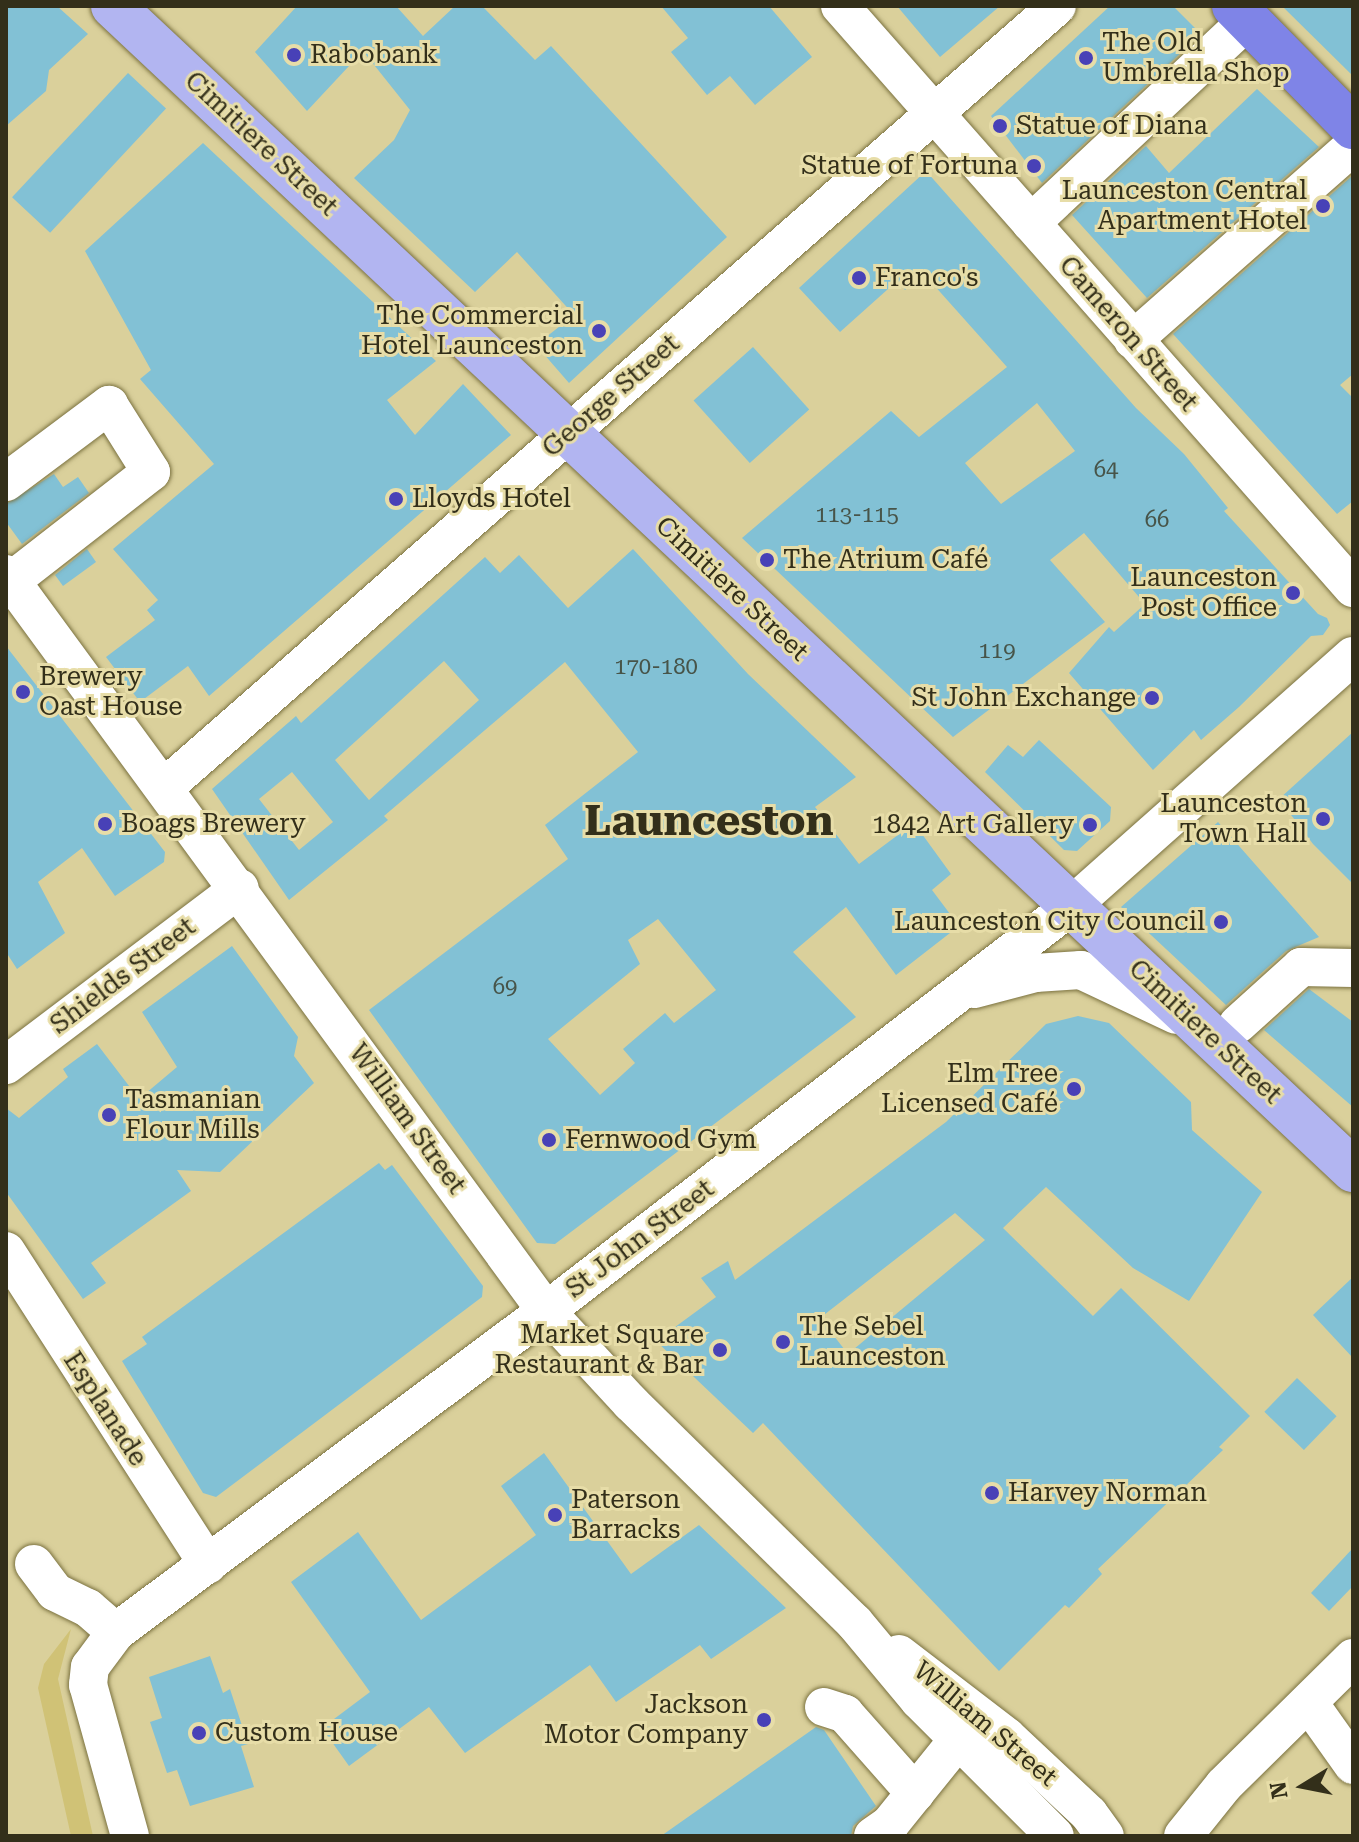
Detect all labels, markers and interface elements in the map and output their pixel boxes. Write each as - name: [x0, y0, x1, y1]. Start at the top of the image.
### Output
- place label: The Old Umbrella Shop: [1102, 27, 1290, 88]
- place label: Rabobank: [310, 39, 438, 71]
- marker: Rabobank: [285, 46, 303, 64]
- marker: The Old Umbrella Shop: [1077, 49, 1095, 67]
- street label: Cimitiere Street: [178, 65, 344, 223]
- place label: Statue of Diana: [1016, 110, 1208, 142]
- marker: Statue of Diana: [991, 117, 1009, 135]
- place label: Statue of Fortuna: [801, 150, 1018, 182]
- marker: Statue of Fortuna: [1025, 157, 1043, 175]
- place label: Launceston Central Apartment Hotel: [1062, 175, 1307, 236]
- marker: Launceston Central Apartment Hotel: [1314, 197, 1332, 215]
- street label: Cameron Street: [1052, 250, 1204, 418]
- place label: Franco's: [875, 262, 978, 294]
- marker: Franco's: [850, 269, 868, 287]
- place label: The Commercial Hotel Launceston: [361, 300, 583, 362]
- marker: The Commercial Hotel Launceston: [590, 322, 608, 340]
- street label: George Street: [536, 328, 686, 464]
- house number: 64: [1094, 457, 1118, 483]
- place label: Lloyds Hotel: [412, 483, 571, 515]
- marker: Lloyds Hotel: [387, 490, 405, 508]
- house number: 113-115: [815, 502, 899, 528]
- house number: 66: [1145, 507, 1169, 533]
- street label: Cimitiere Street: [649, 510, 815, 668]
- place label: The Atrium Café: [783, 544, 988, 576]
- marker: The Atrium Café: [758, 551, 776, 569]
- place label: Launceston Post Office: [1130, 562, 1277, 624]
- marker: Launceston Post Office: [1284, 584, 1302, 602]
- house number: 119: [979, 638, 1015, 664]
- house number: 170-180: [614, 654, 698, 680]
- place label: Brewery Oast House: [39, 661, 182, 722]
- place label: St John Exchange: [911, 682, 1136, 714]
- marker: Brewery Oast House: [14, 683, 32, 701]
- marker: St John Exchange: [1143, 689, 1161, 707]
- place label: Launceston Town Hall: [1160, 788, 1307, 850]
- district label: Launceston: [584, 796, 834, 846]
- place label: Boags Brewery: [121, 808, 306, 840]
- place label: 1842 Art Gallery: [872, 809, 1074, 841]
- marker: Launceston Town Hall: [1314, 810, 1332, 828]
- marker: Boags Brewery: [96, 815, 114, 833]
- marker: 1842 Art Gallery: [1081, 816, 1099, 834]
- place label: Launceston City Council: [894, 906, 1205, 938]
- street label: Shields Street: [44, 911, 202, 1041]
- marker: Launceston City Council: [1212, 913, 1230, 931]
- street label: Cimitiere Street: [1122, 953, 1288, 1111]
- house number: 69: [493, 974, 517, 1000]
- street label: William Street: [342, 1038, 472, 1200]
- place label: Elm Tree Licensed Café: [881, 1058, 1058, 1120]
- marker: Elm Tree Licensed Café: [1065, 1080, 1083, 1098]
- place label: Tasmanian Flour Mills: [125, 1084, 261, 1146]
- marker: Tasmanian Flour Mills: [100, 1106, 118, 1124]
- place label: Fernwood Gym: [565, 1124, 757, 1156]
- marker: Fernwood Gym: [540, 1131, 558, 1149]
- street label: St John Street: [560, 1173, 720, 1305]
- place label: The Sebel Launceston: [799, 1311, 946, 1372]
- place label: Market Square Restaurant & Bar: [494, 1319, 704, 1380]
- marker: The Sebel Launceston: [774, 1333, 792, 1351]
- marker: Market Square Restaurant & Bar: [711, 1341, 729, 1359]
- street label: Esplanade: [57, 1346, 153, 1472]
- place label: Harvey Norman: [1008, 1477, 1207, 1509]
- place label: Paterson Barracks: [571, 1484, 680, 1546]
- marker: Harvey Norman: [983, 1484, 1001, 1502]
- marker: Paterson Barracks: [546, 1506, 564, 1524]
- street label: William Street: [907, 1655, 1063, 1793]
- place label: Jackson Motor Company: [544, 1689, 748, 1750]
- marker: Jackson Motor Company: [755, 1711, 773, 1729]
- place label: Custom House: [215, 1717, 398, 1749]
- marker: Custom House: [190, 1724, 208, 1742]
- north arrow: [1263, 1746, 1343, 1826]
- text: N: [1265, 1780, 1293, 1801]

